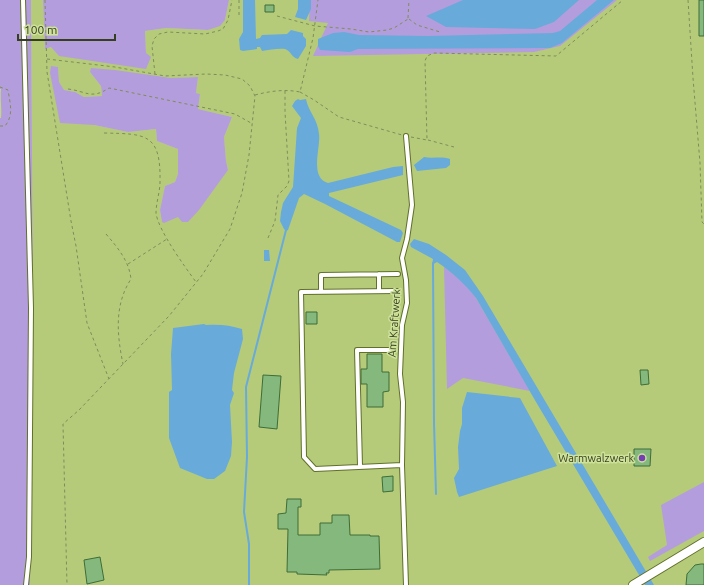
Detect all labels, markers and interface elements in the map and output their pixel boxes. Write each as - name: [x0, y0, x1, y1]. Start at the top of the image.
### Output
- scale bar: [18, 16, 115, 42]
- text: 100 m: [24, 23, 57, 36]
- street label: Am Kraftwerk: [386, 288, 402, 358]
- place label: Warmwalzwerk: [558, 452, 634, 464]
- marker: Warmwalzwerk: [637, 453, 647, 463]

